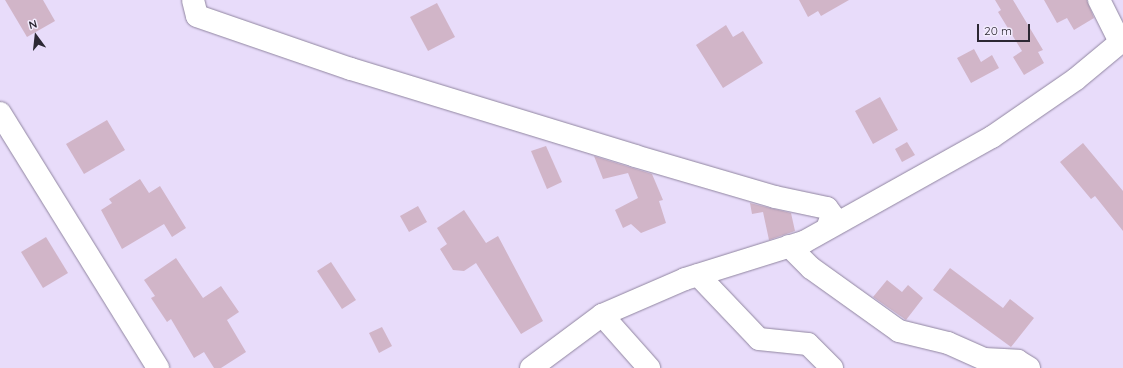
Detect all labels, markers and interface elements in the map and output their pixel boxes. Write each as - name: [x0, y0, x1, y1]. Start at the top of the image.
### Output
- north arrow: [16, 16, 56, 56]
- scale bar: [979, 16, 1032, 42]
- text: N: [27, 17, 39, 32]
- text: 20 m: [984, 23, 1012, 38]

